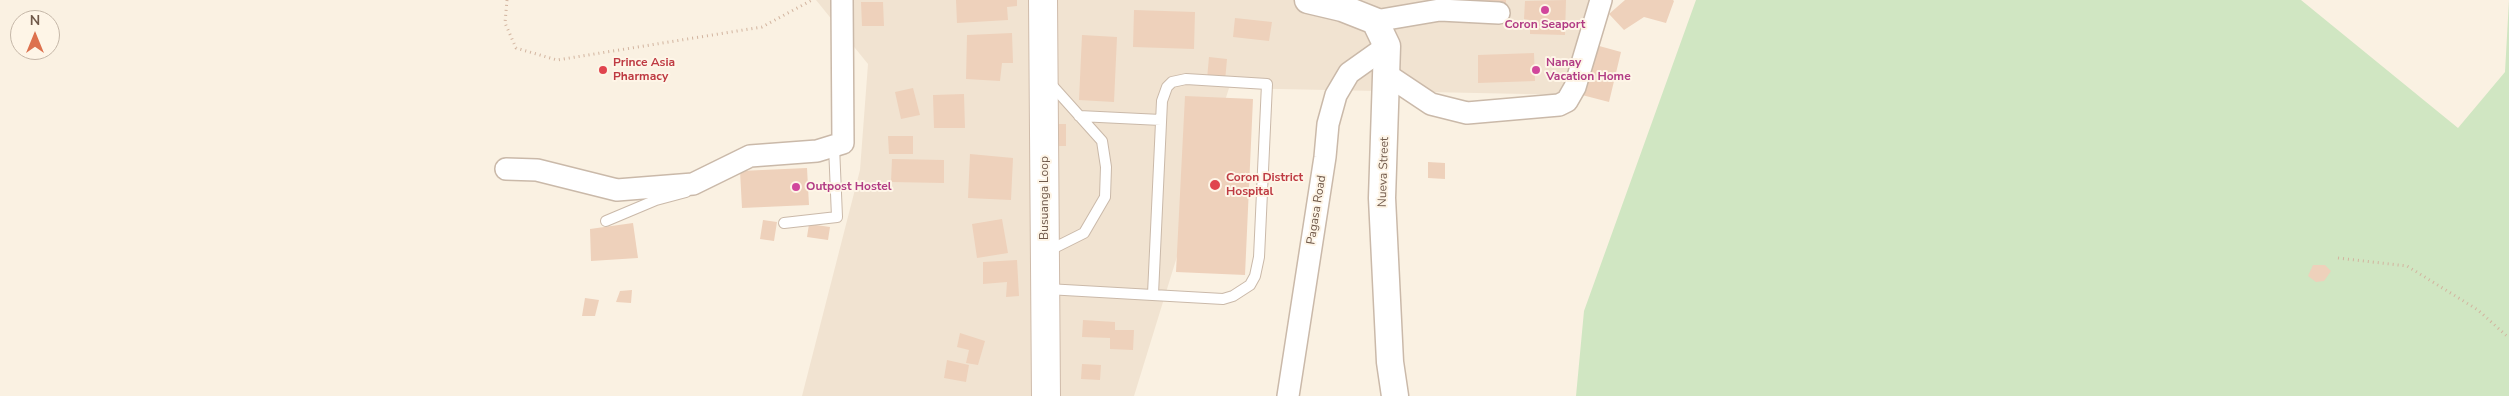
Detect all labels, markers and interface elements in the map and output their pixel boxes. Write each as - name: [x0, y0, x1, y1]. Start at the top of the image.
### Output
- marker: Coron Seaport: [1539, 4, 1551, 16]
- north arrow: [10, 10, 60, 60]
- text: N: [30, 11, 40, 30]
- place label: Coron Seaport: [1505, 18, 1585, 32]
- place label: Prince Asia Pharmacy: [613, 56, 675, 84]
- place label: Nanay Vacation Home: [1546, 56, 1631, 84]
- marker: Prince Asia Pharmacy: [597, 64, 609, 76]
- marker: Nanay Vacation Home: [1530, 64, 1542, 76]
- street label: Nueva Street: [1376, 137, 1392, 207]
- street label: Busuanga Loop: [1038, 156, 1052, 240]
- place label: Coron District Hospital: [1226, 171, 1303, 199]
- street label: Pagasa Road: [1304, 174, 1330, 246]
- marker: Coron District Hospital: [1208, 178, 1222, 192]
- place label: Outpost Hostel: [806, 180, 892, 194]
- marker: Outpost Hostel: [790, 181, 802, 193]

